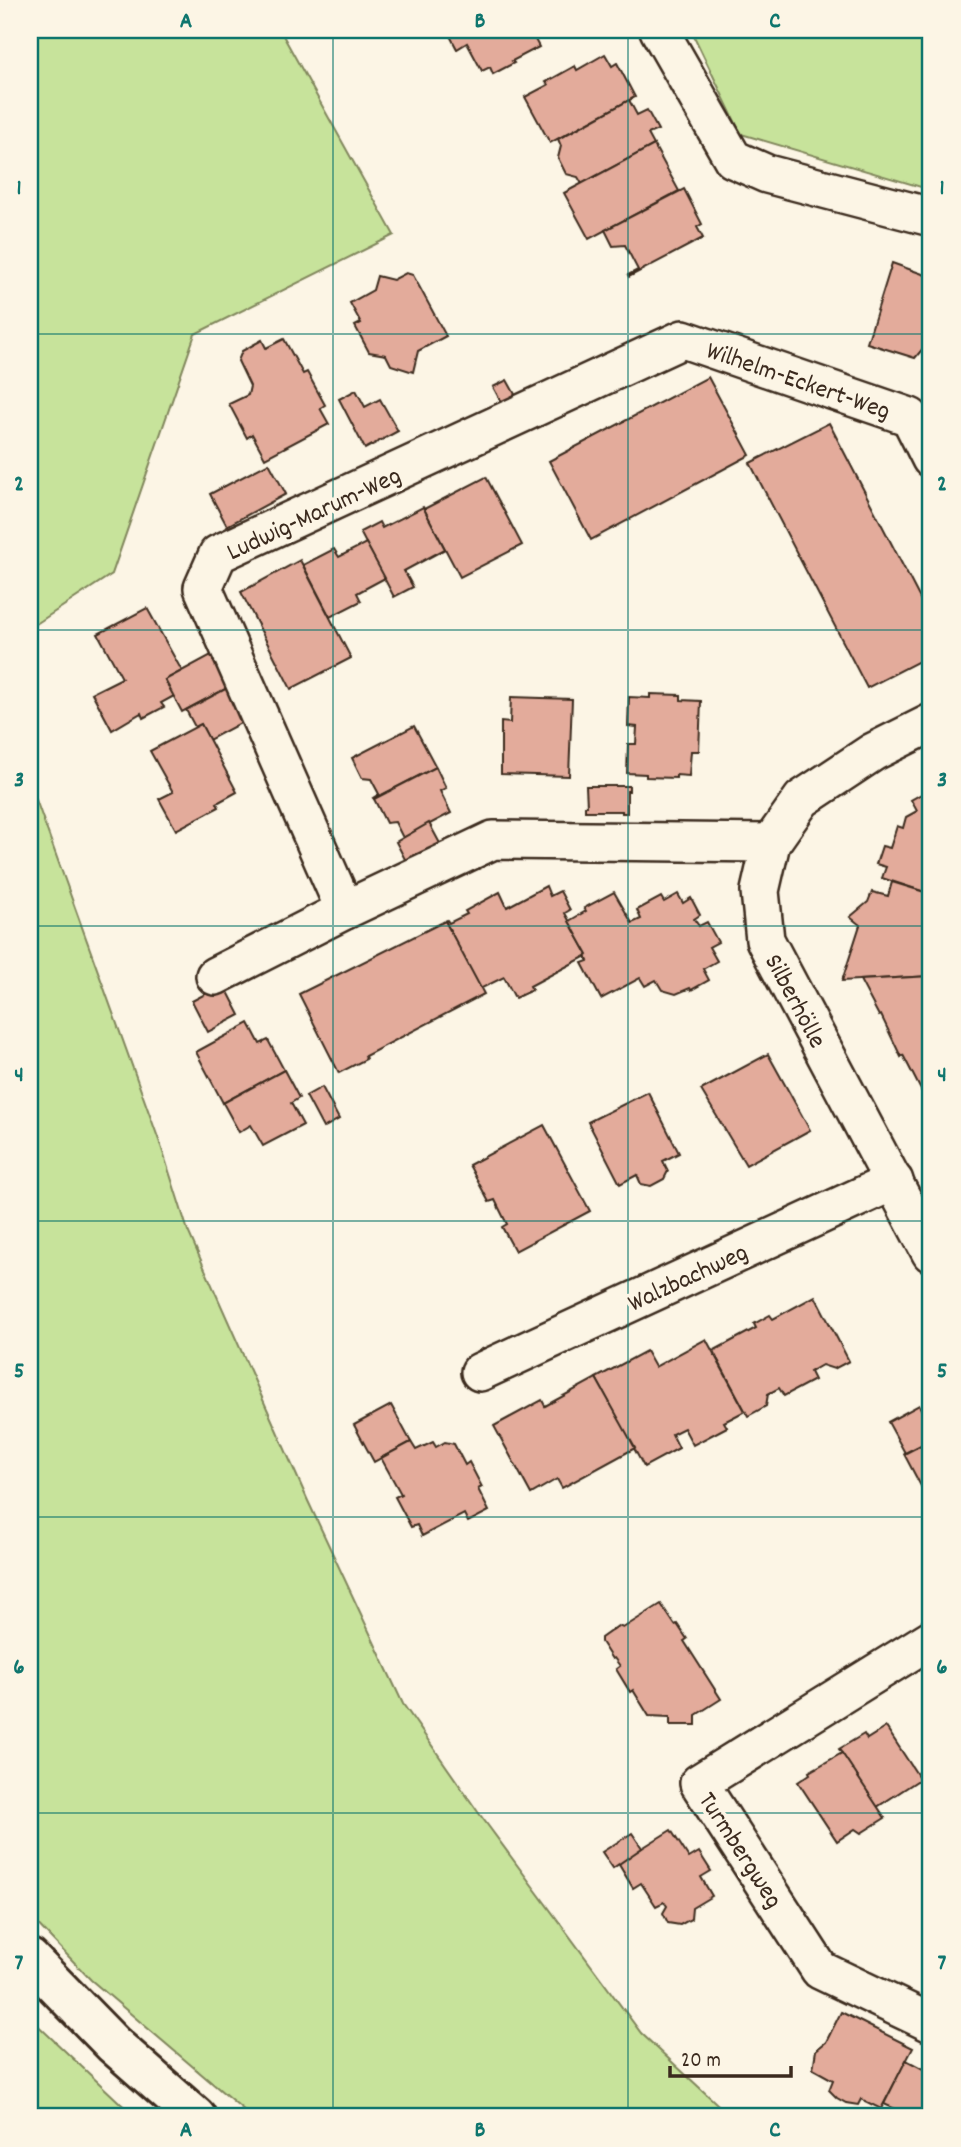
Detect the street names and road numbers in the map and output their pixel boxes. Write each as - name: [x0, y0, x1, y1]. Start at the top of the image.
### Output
- street label: Wilhelm-Eckert-Weg: [701, 333, 895, 431]
- street label: Ludwig-Marum-Weg: [221, 459, 408, 572]
- street label: Silberhölle: [754, 948, 834, 1055]
- street label: Walzbachweg: [622, 1235, 755, 1323]
- street label: Turmbergweg: [687, 1785, 791, 1917]

